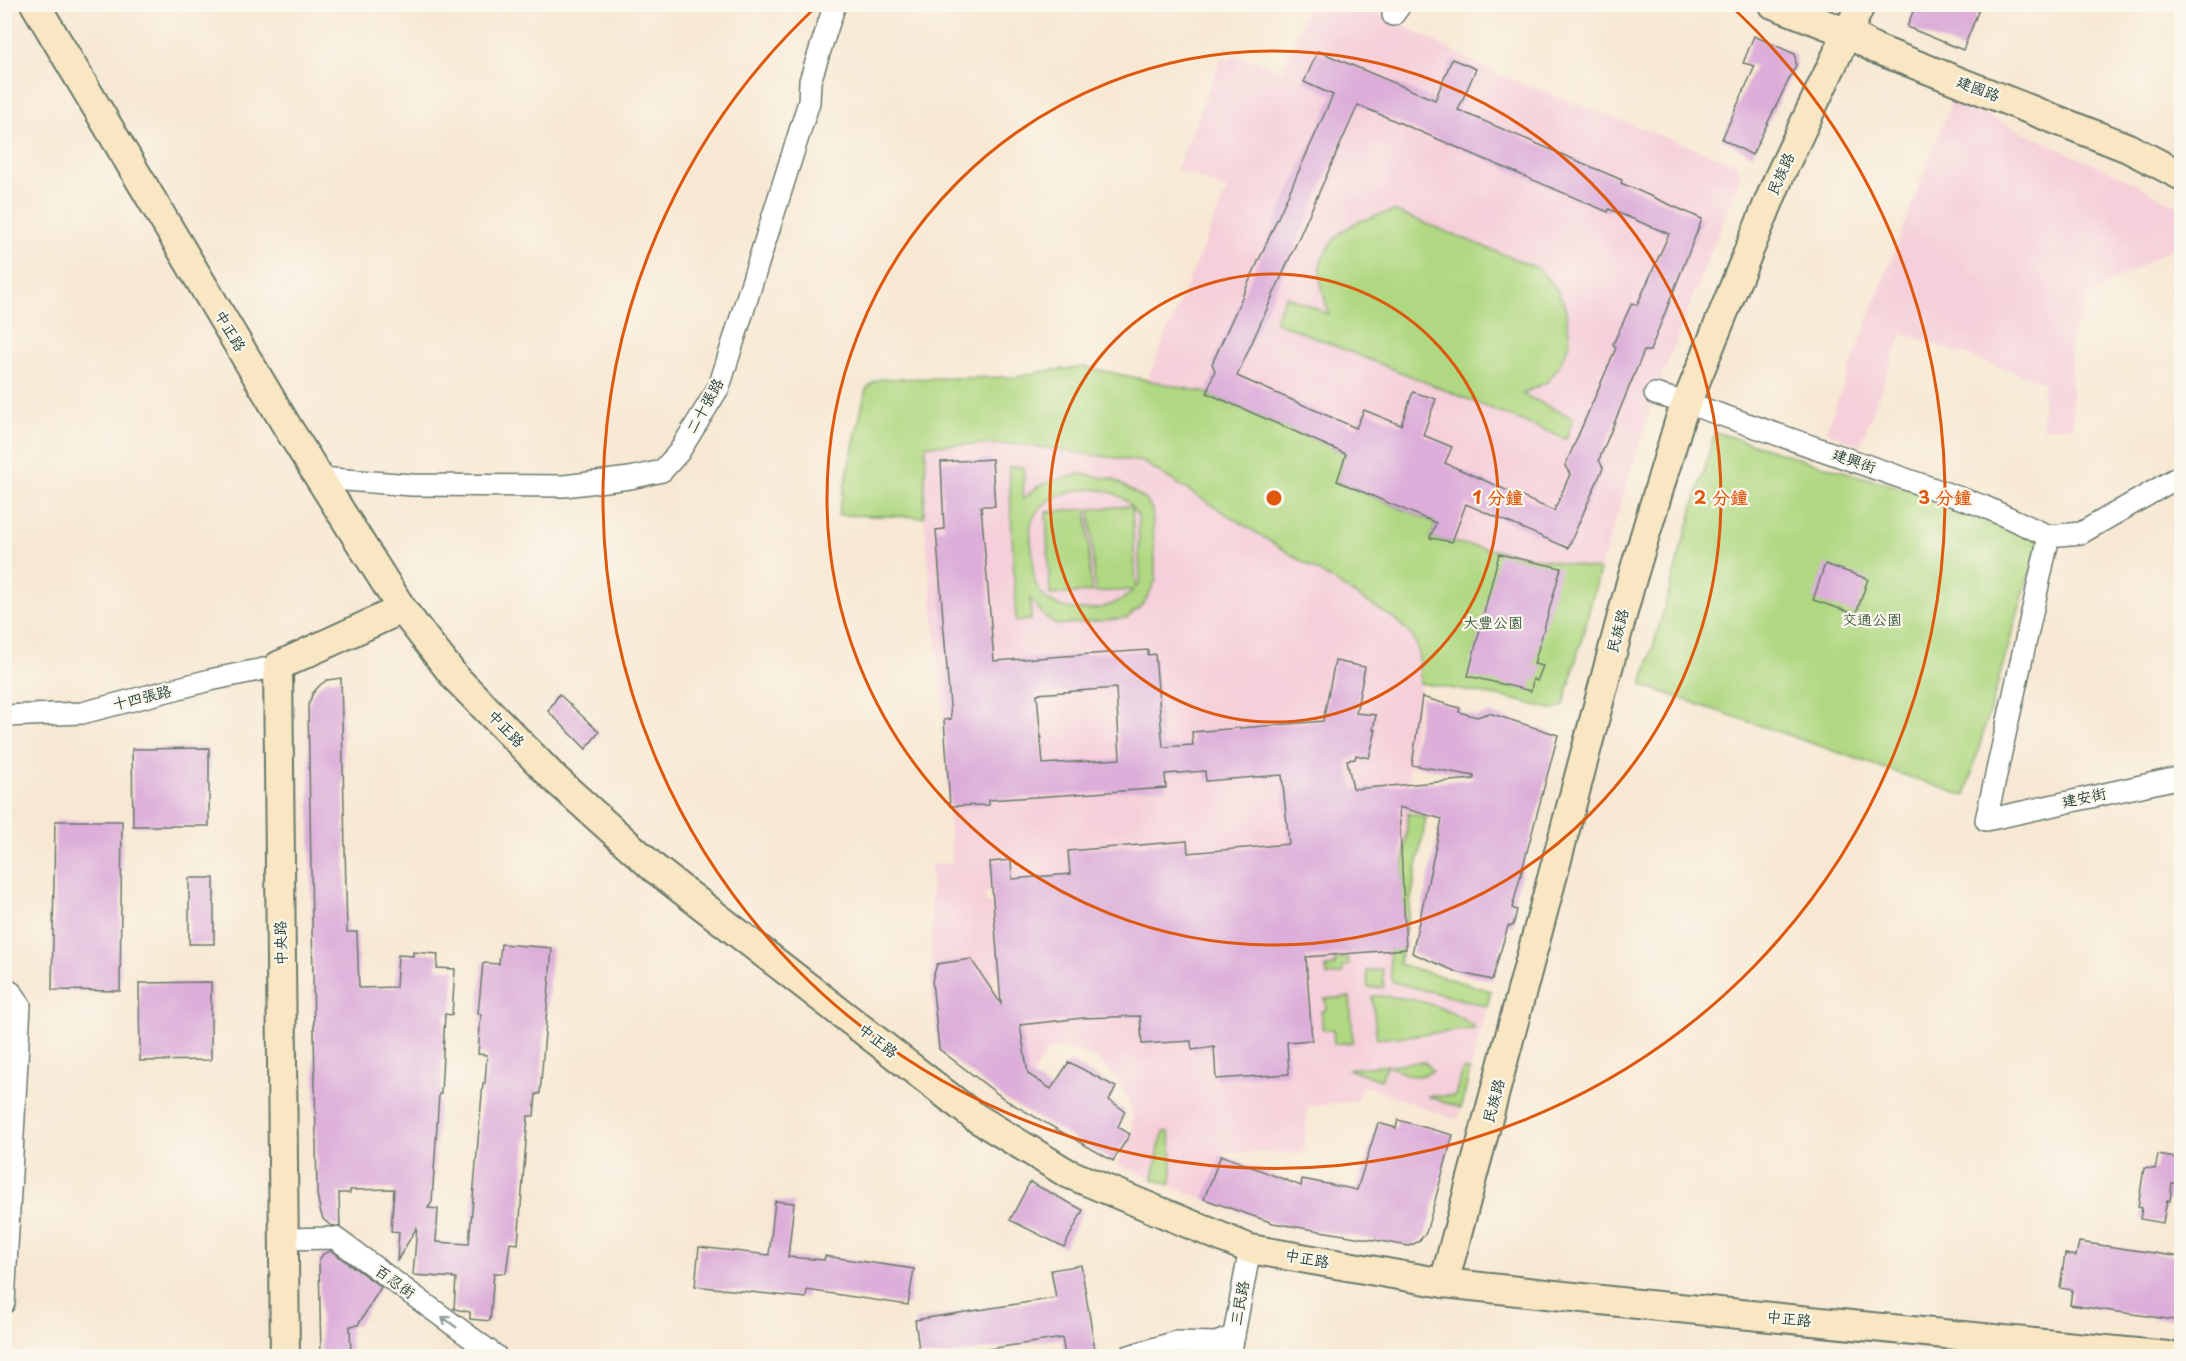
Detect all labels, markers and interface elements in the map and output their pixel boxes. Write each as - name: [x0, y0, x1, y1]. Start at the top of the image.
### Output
- street label: 建國路: [1953, 69, 2004, 106]
- street label: 民族路: [1760, 148, 1799, 199]
- street label: 中正路: [210, 305, 253, 355]
- street label: 二十張路: [679, 373, 728, 437]
- street label: 建興街: [1829, 441, 1880, 478]
- text: 1 分鐘: [1473, 483, 1523, 510]
- text: 2 分鐘: [1694, 483, 1748, 510]
- text: 3 分鐘: [1918, 483, 1972, 510]
- centre of rings: [1264, 488, 1284, 508]
- street label: 民族路: [1600, 606, 1633, 655]
- park label: 交通公園: [1842, 607, 1902, 630]
- park label: 大豐公園: [1463, 610, 1523, 633]
- street label: 十四張路: [110, 678, 174, 715]
- street label: 中正路: [483, 704, 531, 752]
- street label: 建安街: [2059, 781, 2108, 812]
- street label: 中央路: [268, 920, 291, 966]
- street label: 中正路: [854, 1017, 904, 1063]
- street label: 民族路: [1476, 1076, 1509, 1125]
- street label: 中正路: [1283, 1242, 1331, 1273]
- street label: 百忍街: [371, 1258, 421, 1303]
- street label: 三民路: [1223, 1279, 1254, 1327]
- street label: 中正路: [1766, 1304, 1813, 1331]
- one-way arrow: [442, 1316, 458, 1328]

